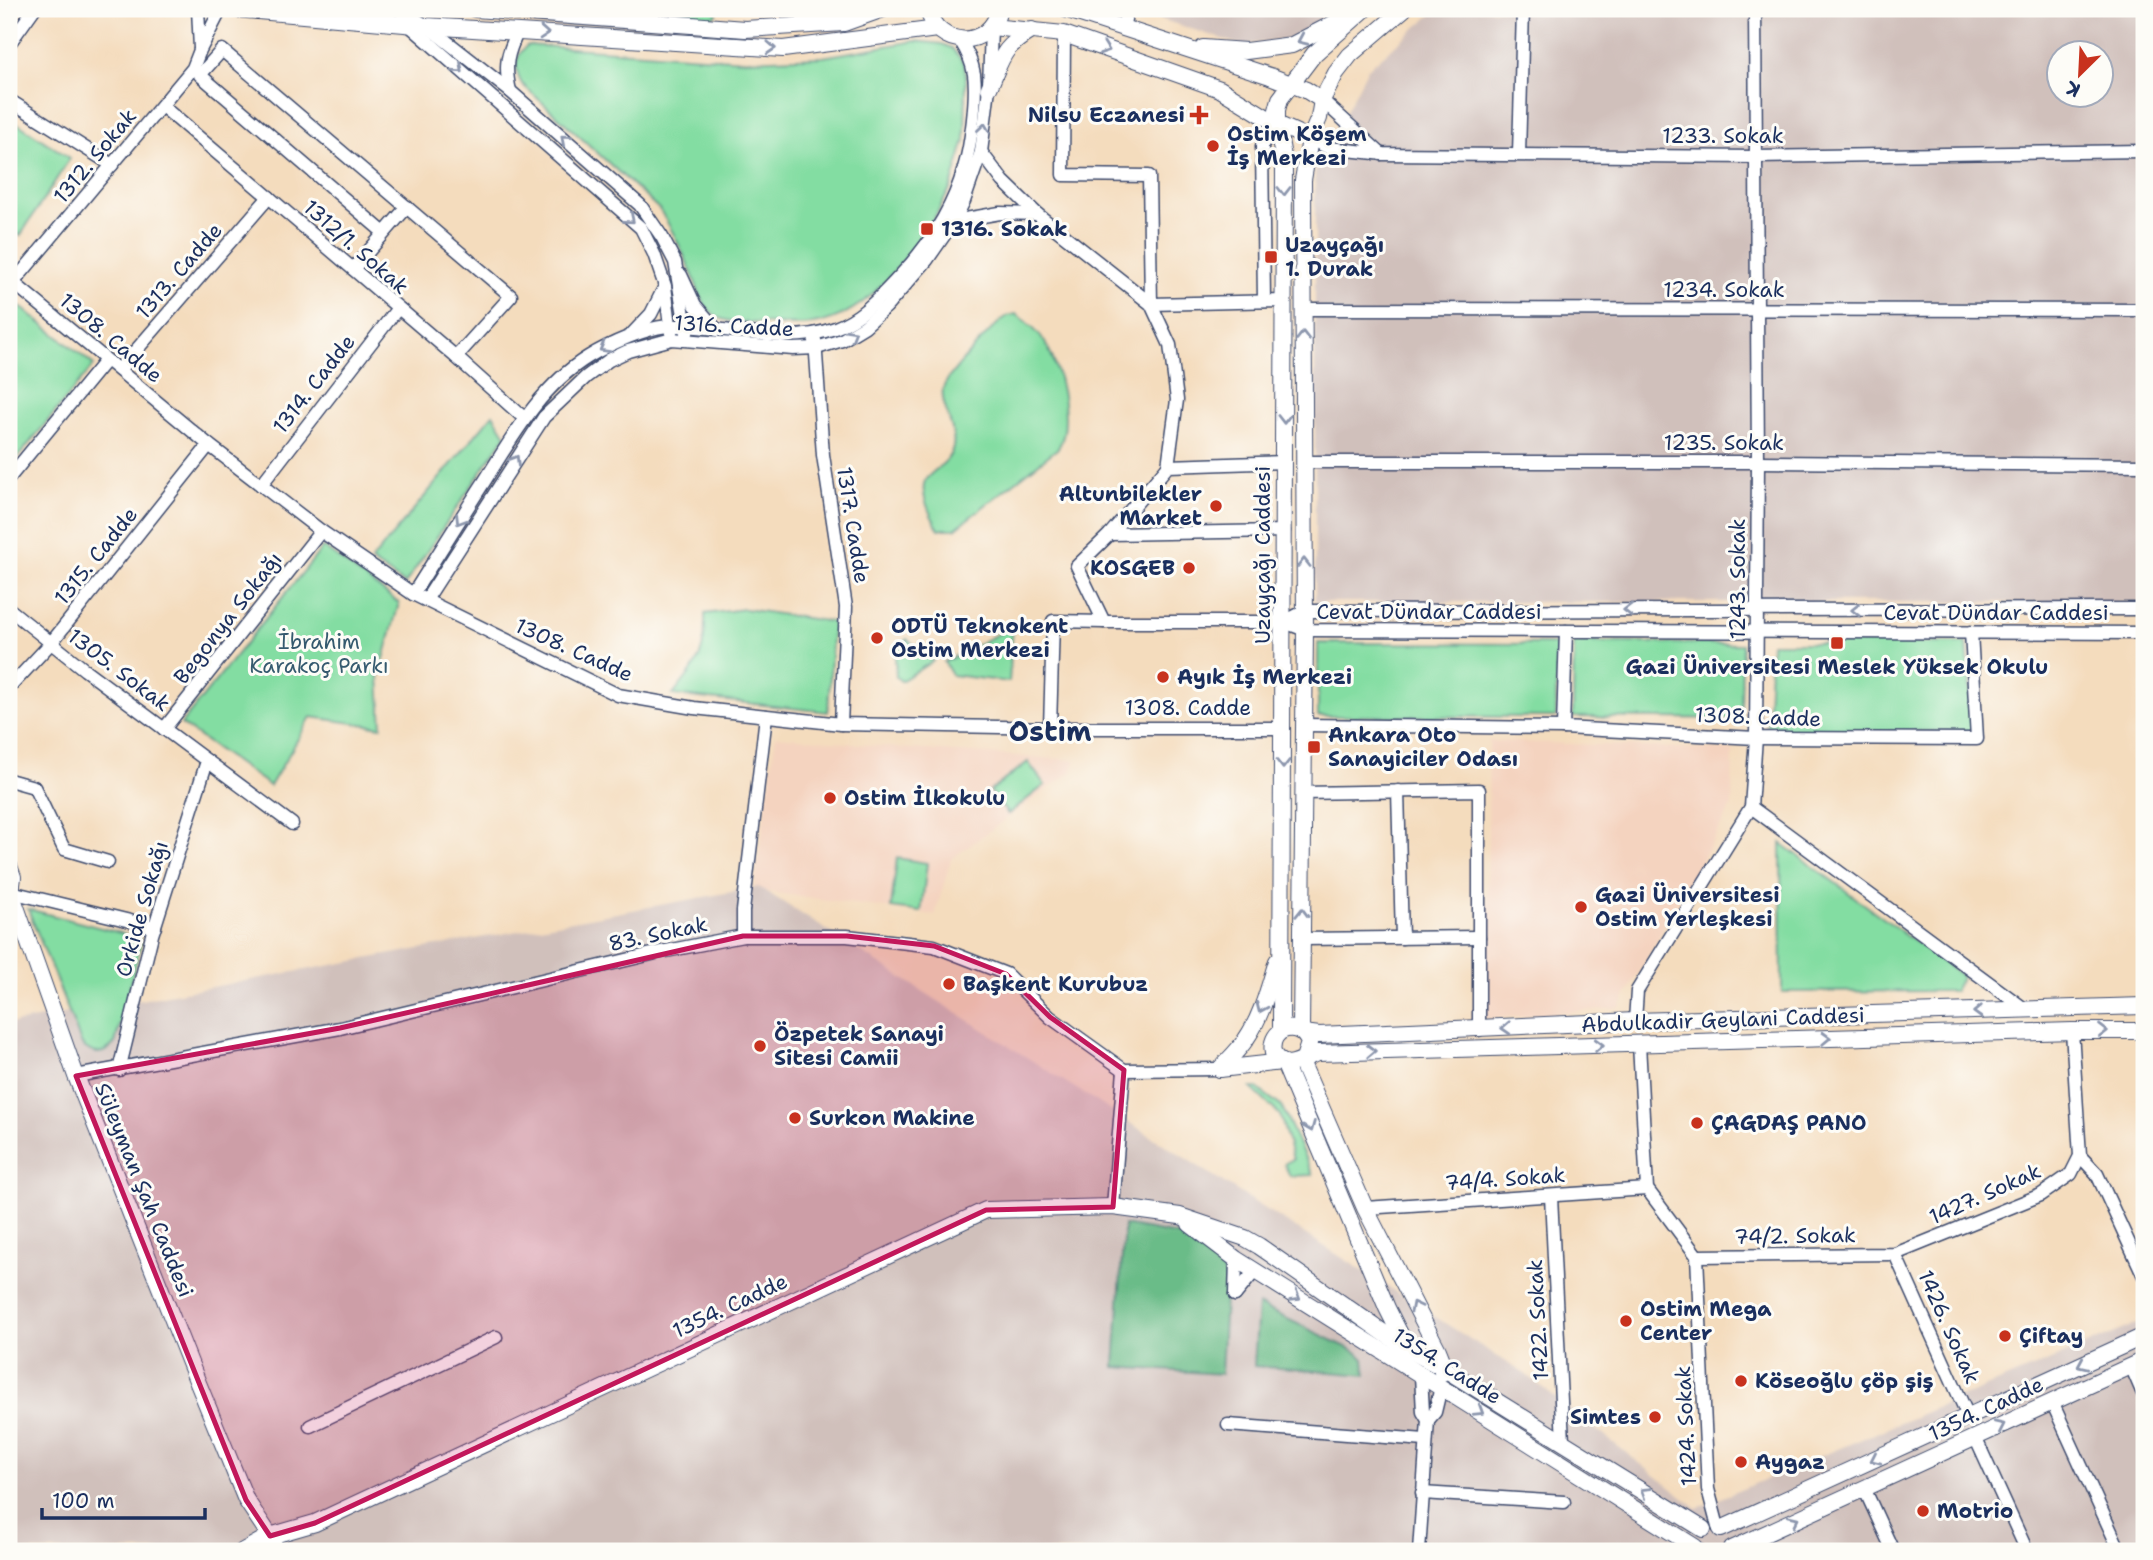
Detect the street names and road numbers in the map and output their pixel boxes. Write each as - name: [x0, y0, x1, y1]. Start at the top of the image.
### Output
- street label: 1312. Sokak: [47, 103, 143, 209]
- street label: 1233. Sokak: [1662, 122, 1784, 150]
- street label: 1312/1. Sokak: [297, 193, 415, 301]
- street label: 1313. Cadde: [129, 217, 229, 325]
- street label: 1234. Sokak: [1663, 276, 1785, 304]
- street label: 1308. Cadde: [54, 287, 168, 389]
- street label: 1316. Cadde: [674, 309, 794, 343]
- street label: 1314. Cadde: [266, 329, 362, 439]
- street label: 1235. Sokak: [1664, 429, 1784, 457]
- street label: 1317. Cadde: [830, 465, 876, 585]
- street label: Uzayçağı Caddesi: [1249, 466, 1277, 644]
- street label: 1315. Cadde: [48, 501, 144, 611]
- street label: 1243. Sokak: [1724, 519, 1752, 640]
- street label: Begonya Sokağı: [167, 546, 289, 690]
- street label: Cevat Dündar Caddesi: [1316, 598, 1542, 626]
- street label: Cevat Dündar Caddesi: [1883, 599, 2109, 627]
- street label: 1308. Cadde: [511, 612, 637, 688]
- street label: 1305. Sokak: [62, 622, 176, 718]
- street label: 1308. Cadde: [1125, 694, 1251, 722]
- street label: 1308. Cadde: [1694, 701, 1822, 733]
- street label: Orkide Sokağı: [109, 838, 175, 980]
- street label: 83. Sokak: [606, 910, 710, 958]
- street label: Abdulkadir Geylani Caddesi: [1581, 1001, 1865, 1039]
- street label: Süleyman Şah Caddesi: [88, 1079, 200, 1301]
- street label: 1427. Sokak: [1925, 1157, 2045, 1231]
- street label: 74/4. Sokak: [1444, 1161, 1566, 1197]
- street label: 74/2. Sokak: [1734, 1221, 1856, 1251]
- street label: 1422. Sokak: [1521, 1259, 1555, 1381]
- street label: 1426. Sokak: [1911, 1266, 1987, 1388]
- street label: 1354. Cadde: [668, 1267, 792, 1345]
- street label: 1354. Cadde: [1387, 1321, 1507, 1411]
- street label: 1424. Sokak: [1669, 1365, 1703, 1487]
- street label: 1354. Cadde: [1924, 1370, 2048, 1448]

